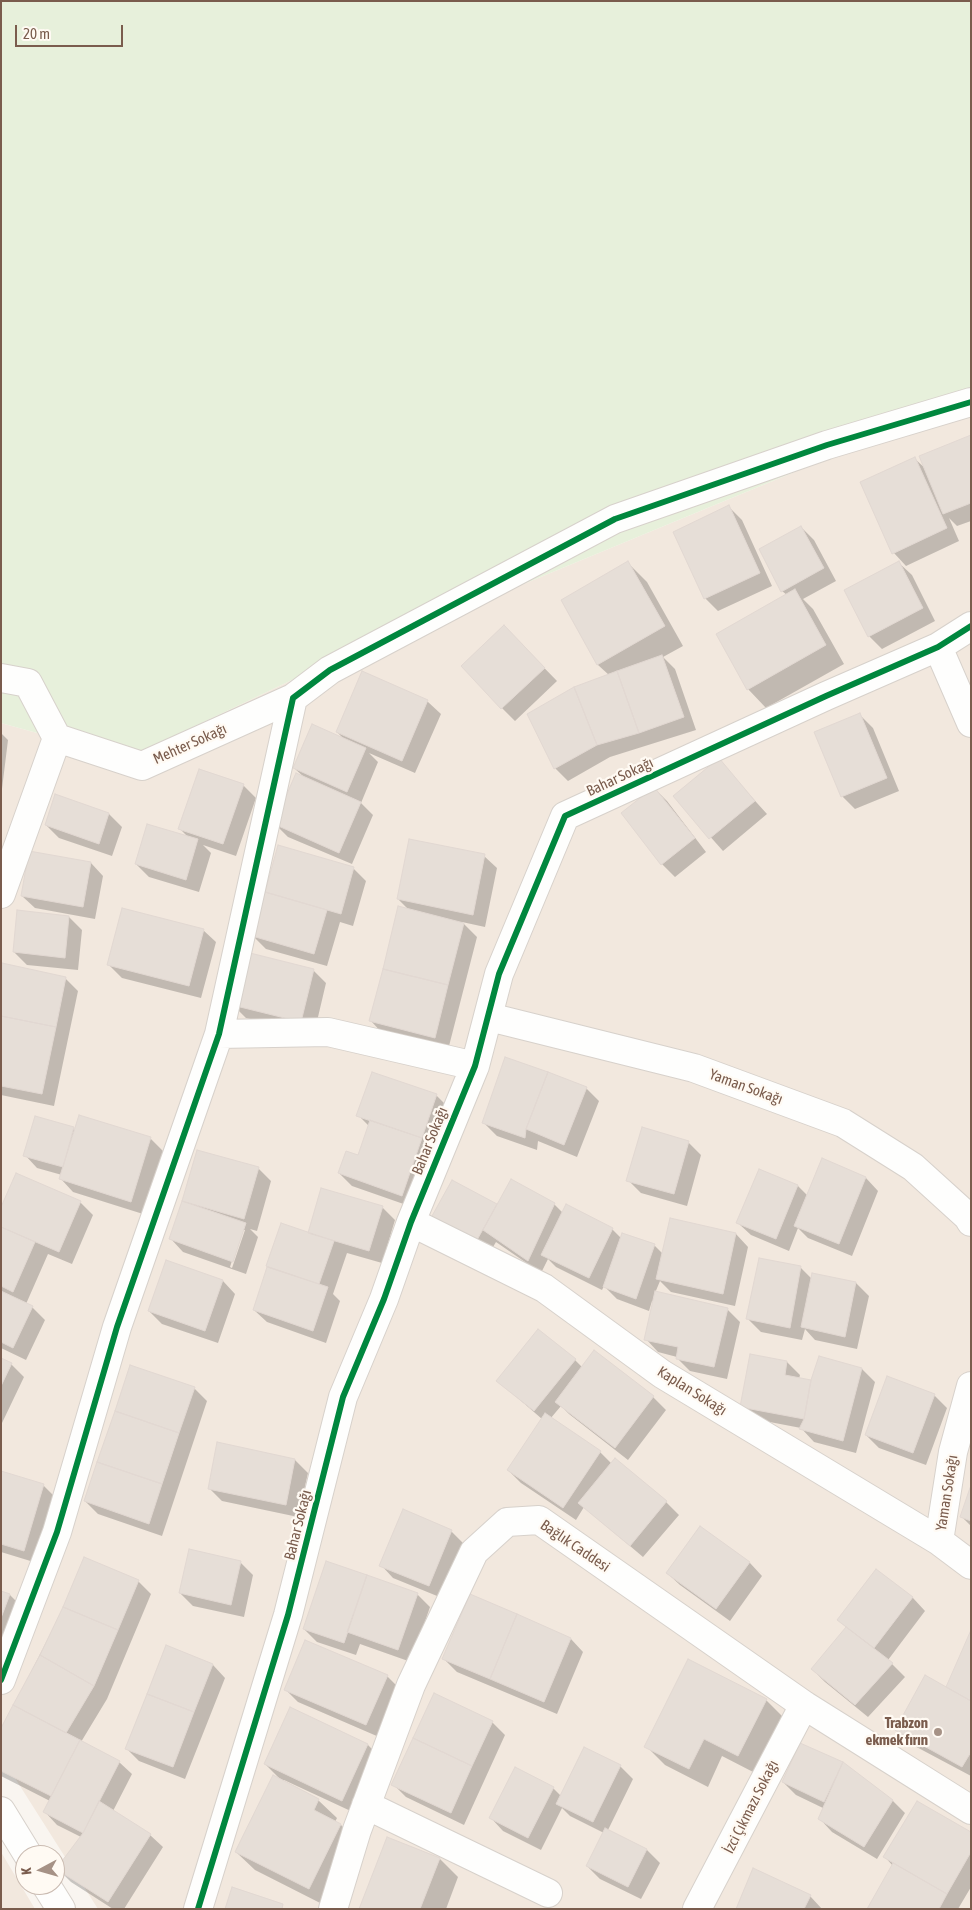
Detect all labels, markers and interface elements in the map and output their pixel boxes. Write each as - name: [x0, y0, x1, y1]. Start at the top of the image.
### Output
- scale bar: [18, 15, 125, 47]
- text: 20 m: [23, 25, 50, 42]
- street label: Mehter Sokağı: [151, 720, 229, 768]
- street label: Bahar Sokağı: [584, 754, 656, 800]
- street label: Yaman Sokağı: [707, 1065, 785, 1109]
- street label: Bahar Sokağı: [408, 1104, 452, 1178]
- street label: Kaplan Sokağı: [654, 1363, 730, 1419]
- street label: Yaman Sokağı: [932, 1454, 962, 1532]
- street label: Bahar Sokağı: [281, 1488, 315, 1562]
- street label: Bağlık Caddesi: [537, 1516, 613, 1576]
- place label: Trabzon ekmek fırın: [866, 1714, 928, 1749]
- marker: Trabzon ekmek fırın: [932, 1726, 944, 1738]
- street label: İzci Çıkmazı Sokağı: [720, 1757, 782, 1857]
- north arrow: [15, 1845, 65, 1895]
- text: K: [18, 1867, 34, 1876]

